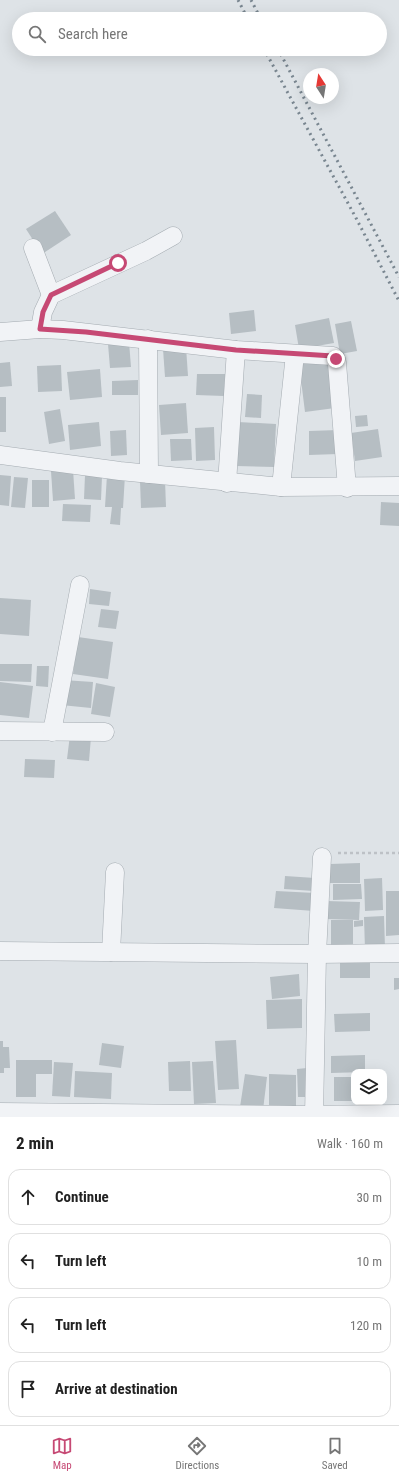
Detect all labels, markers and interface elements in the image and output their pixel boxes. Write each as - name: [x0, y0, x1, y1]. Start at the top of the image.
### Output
- search box: [12, 12, 387, 56]
- icon: search: [26, 23, 48, 45]
- text: Search here: [58, 25, 128, 43]
- north arrow: [303, 68, 339, 104]
- route start: [109, 254, 127, 272]
- route end: [327, 350, 345, 368]
- map controls: [351, 1069, 387, 1105]
- button: layers: [351, 1069, 387, 1105]
- text: 2 min: [16, 1133, 54, 1153]
- text: Walk · 160 m: [317, 1136, 383, 1151]
- icon: ahead: [17, 1186, 39, 1208]
- text: Continue: [55, 1188, 109, 1206]
- text: 30 m: [356, 1190, 382, 1205]
- icon: left: [17, 1250, 39, 1272]
- text: Turn left: [55, 1252, 106, 1270]
- text: 10 m: [356, 1254, 382, 1269]
- icon: left: [17, 1314, 39, 1336]
- text: Turn left: [55, 1316, 106, 1334]
- text: 120 m: [350, 1318, 382, 1333]
- icon: arrive: [17, 1378, 39, 1400]
- text: Arrive at destination: [55, 1380, 178, 1398]
- tab: Map: [51, 1435, 73, 1472]
- tab: Directions: [175, 1435, 219, 1472]
- tab: Saved: [322, 1435, 348, 1472]

